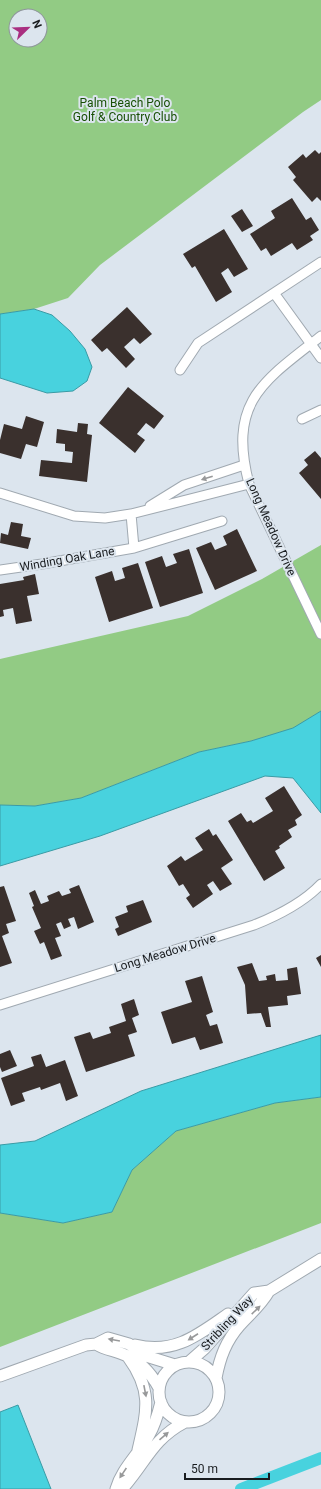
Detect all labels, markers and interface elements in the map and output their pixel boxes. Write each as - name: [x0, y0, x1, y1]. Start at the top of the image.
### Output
- north arrow: [8, 8, 48, 48]
- text: N: [29, 18, 44, 31]
- park label: Palm Beach Polo Golf & Country Club: [73, 96, 177, 124]
- one-way arrow: [201, 475, 213, 481]
- street label: Long Meadow Drive: [243, 476, 299, 578]
- street label: Winding Oak Lane: [18, 544, 116, 574]
- street label: Long Meadow Drive: [112, 931, 218, 975]
- street label: Stribling Way: [198, 1293, 256, 1353]
- one-way arrow: [251, 1305, 261, 1315]
- one-way arrow: [188, 1333, 198, 1341]
- one-way arrow: [108, 1337, 120, 1343]
- one-way arrow: [142, 1385, 148, 1397]
- one-way arrow: [158, 1432, 169, 1441]
- scale bar: [185, 1455, 269, 1481]
- text: 50 m: [191, 1462, 218, 1476]
- one-way arrow: [119, 1468, 127, 1478]

